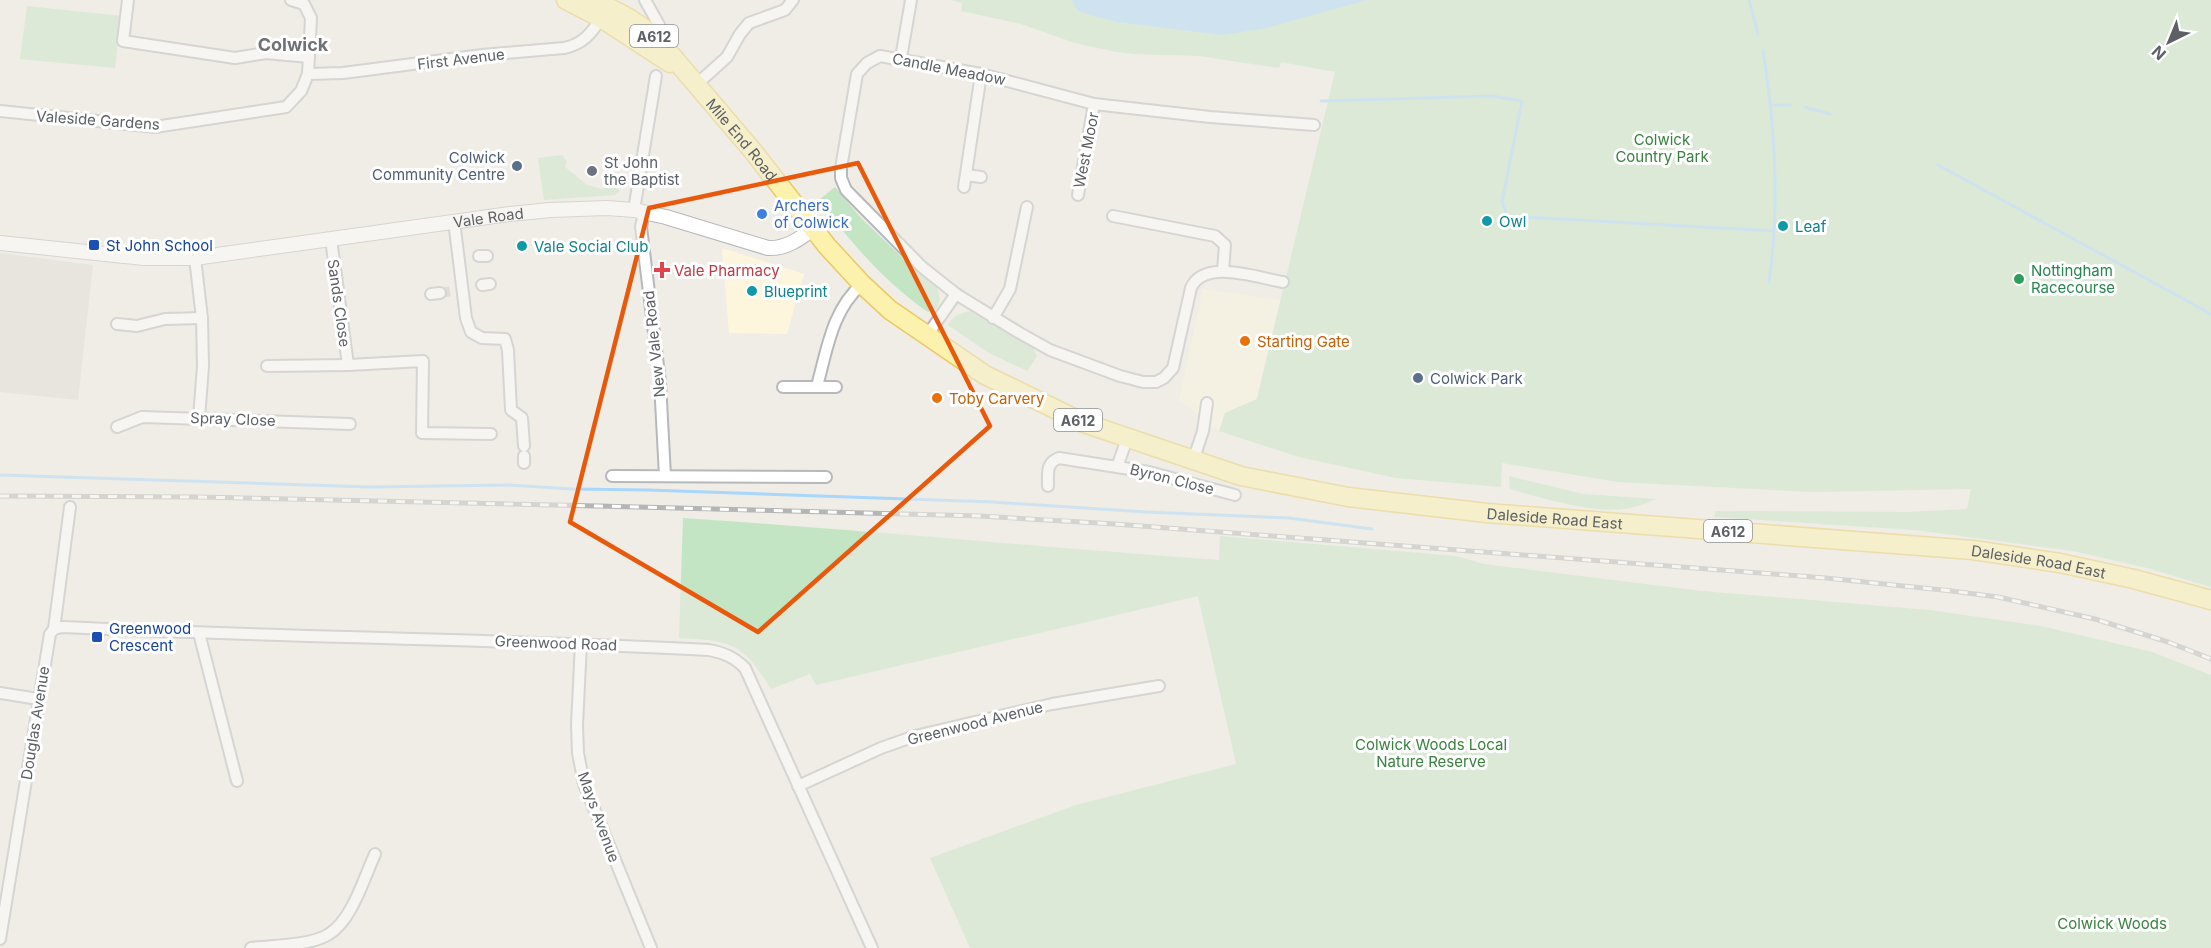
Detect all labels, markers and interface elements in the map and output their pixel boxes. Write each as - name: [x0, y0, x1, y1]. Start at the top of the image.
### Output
- north arrow: [2139, 12, 2199, 72]
- road number: A612: [630, 25, 678, 47]
- district label: Colwick: [258, 34, 329, 55]
- text: N: [2147, 41, 2170, 64]
- street label: First Avenue: [416, 44, 506, 74]
- street label: Candle Meadow: [891, 49, 1007, 89]
- street label: Mile End Road: [702, 94, 782, 184]
- street label: Valeside Gardens: [36, 106, 160, 134]
- street label: West Moor: [1069, 110, 1103, 190]
- park label: Colwick Country Park: [1615, 130, 1709, 166]
- place label: Colwick Community Centre: [372, 148, 506, 184]
- place label: St John the Baptist: [604, 153, 680, 189]
- marker: Colwick Community Centre: [510, 159, 524, 173]
- marker: St John the Baptist: [585, 164, 599, 178]
- place label: Archers of Colwick: [774, 196, 850, 232]
- street label: Vale Road: [452, 203, 524, 231]
- marker: Archers of Colwick: [755, 207, 769, 221]
- place label: Owl: [1499, 212, 1526, 231]
- marker: Owl: [1480, 214, 1494, 228]
- place label: Leaf: [1795, 217, 1827, 236]
- marker: Leaf: [1776, 219, 1790, 233]
- place label: St John School: [106, 236, 213, 255]
- place label: Vale Social Club: [534, 237, 648, 256]
- marker: St John School: [87, 238, 101, 252]
- marker: Vale Social Club: [515, 239, 529, 253]
- street label: Sands Close: [323, 258, 355, 348]
- place label: Vale Pharmacy: [674, 261, 780, 280]
- place label: Nottingham Racecourse: [2031, 261, 2115, 297]
- marker: Vale Pharmacy: [655, 263, 669, 277]
- marker: Nottingham Racecourse: [2012, 272, 2026, 286]
- place label: Blueprint: [764, 282, 828, 301]
- marker: Blueprint: [745, 284, 759, 298]
- street label: New Vale Road: [639, 290, 669, 398]
- place label: Starting Gate: [1257, 332, 1350, 351]
- marker: Starting Gate: [1238, 334, 1252, 348]
- place label: Colwick Park: [1430, 369, 1523, 388]
- marker: Colwick Park: [1411, 371, 1425, 385]
- place label: Toby Carvery: [949, 389, 1045, 408]
- marker: Toby Carvery: [930, 391, 944, 405]
- street label: Spray Close: [190, 408, 276, 430]
- road number: A612: [1054, 409, 1102, 431]
- street label: Byron Close: [1128, 459, 1216, 499]
- street label: Daleside Road East: [1486, 504, 1623, 533]
- road number: A612: [1704, 520, 1752, 542]
- street label: Daleside Road East: [1970, 540, 2108, 582]
- place label: Greenwood Crescent: [109, 619, 191, 655]
- marker: Greenwood Crescent: [90, 630, 104, 644]
- street label: Greenwood Road: [494, 631, 618, 655]
- street label: Douglas Avenue: [17, 665, 53, 781]
- street label: Greenwood Avenue: [905, 697, 1045, 749]
- park label: Colwick Woods Local Nature Reserve: [1355, 735, 1507, 771]
- street label: Mays Avenue: [574, 769, 624, 865]
- park label: Colwick Woods: [2057, 914, 2167, 933]

